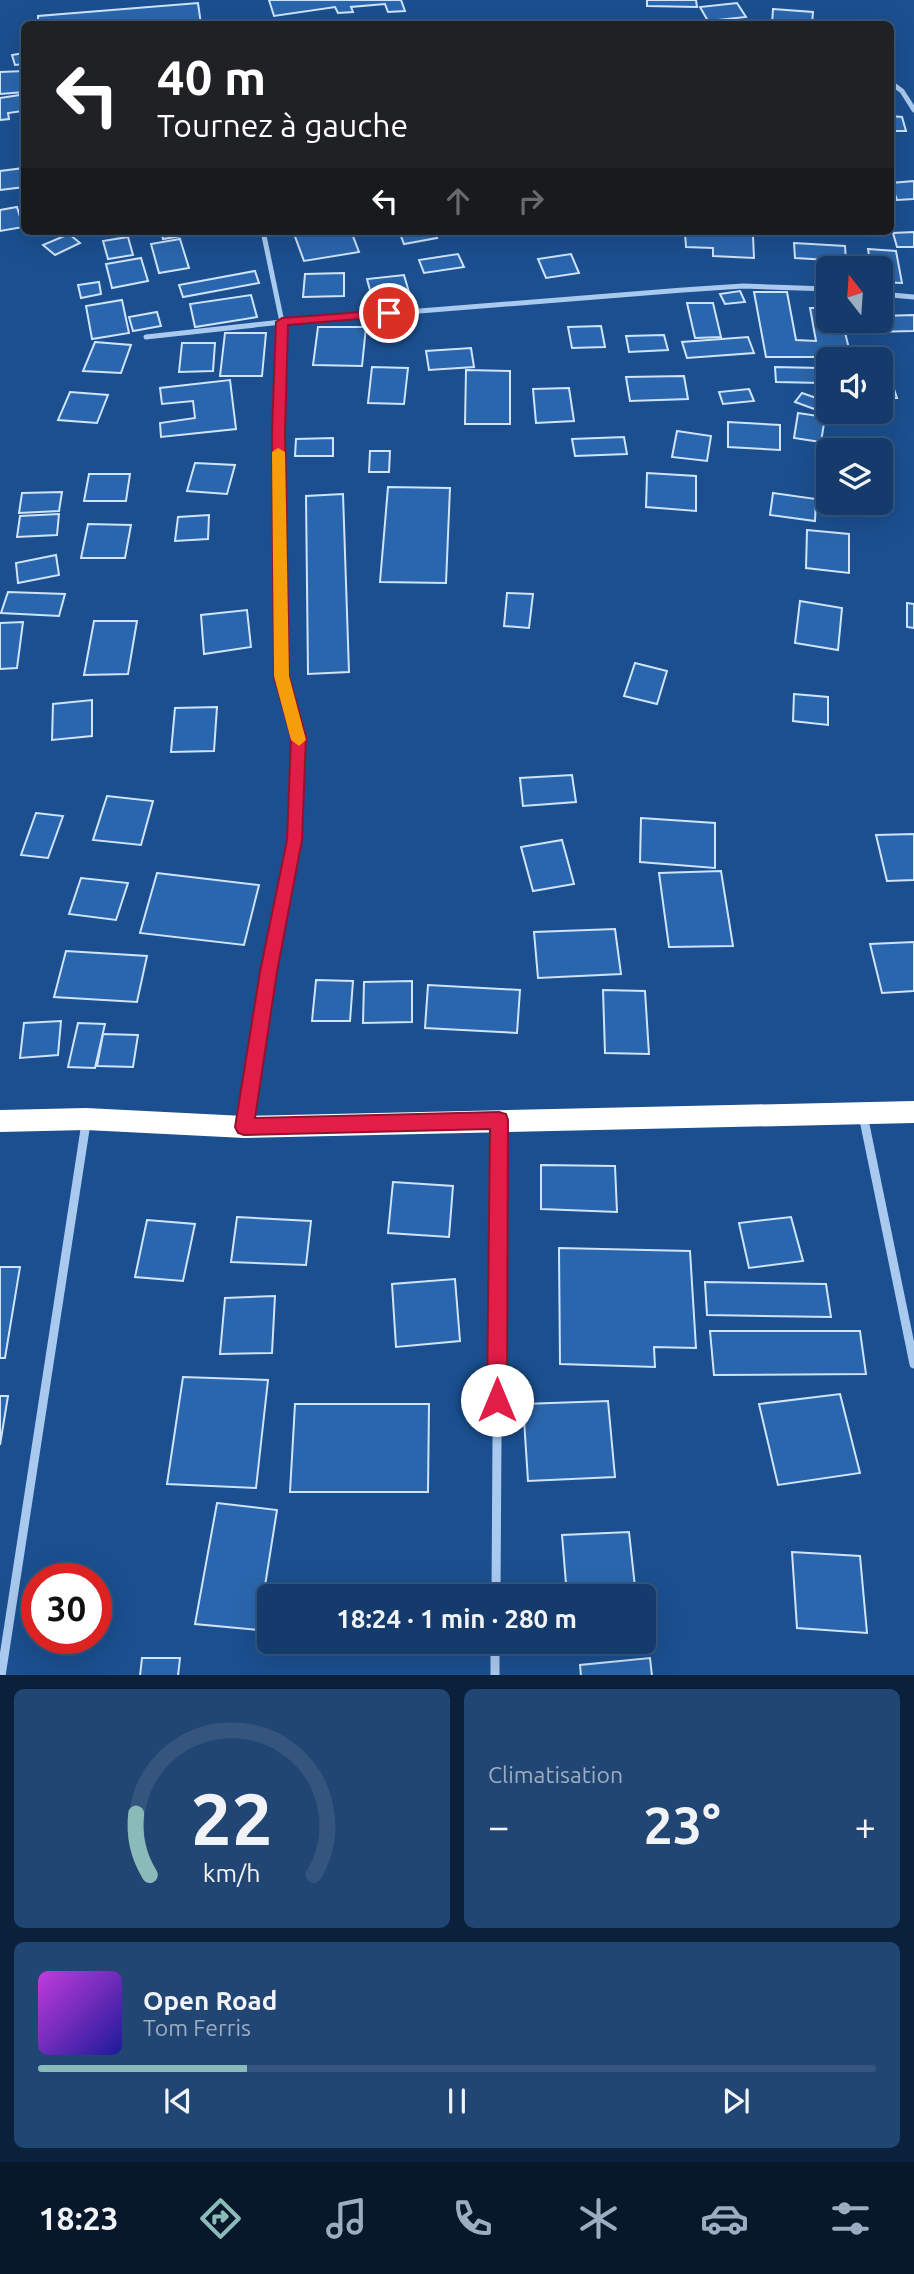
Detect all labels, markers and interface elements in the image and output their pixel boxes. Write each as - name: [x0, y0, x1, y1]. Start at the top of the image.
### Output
- icon: left: [42, 49, 133, 140]
- text: 40 m: [157, 49, 266, 104]
- text: Tournez à gauche: [157, 107, 408, 143]
- icon: left: [366, 182, 404, 220]
- icon: ahead: [439, 182, 477, 220]
- icon: right: [512, 182, 550, 220]
- north arrow: [816, 256, 892, 332]
- map controls: [816, 256, 893, 515]
- pin: [359, 283, 419, 343]
- icon: arrive: [370, 294, 408, 332]
- button: sound: [816, 347, 893, 424]
- button: layers: [816, 438, 893, 515]
- position arrow: [460, 1363, 534, 1437]
- speed limit sign: 30: [21, 1563, 112, 1654]
- text: 18:24 · 1 min · 280 m: [336, 1604, 577, 1633]
- text: Climatisation: [488, 1762, 623, 1787]
- text: 22: [191, 1777, 273, 1859]
- text: 23°: [643, 1796, 721, 1854]
- text: −: [488, 1805, 509, 1847]
- text: +: [855, 1805, 876, 1847]
- text: km/h: [203, 1858, 261, 1886]
- text: Open Road: [143, 1986, 277, 2015]
- text: Tom Ferris: [143, 2015, 251, 2040]
- icon: previous: [159, 2082, 197, 2120]
- icon: pause: [438, 2082, 476, 2120]
- icon: next: [717, 2082, 755, 2120]
- icon: directions: [196, 2194, 245, 2243]
- icon: music: [322, 2194, 371, 2243]
- icon: phone: [448, 2194, 497, 2243]
- icon: climate: [574, 2194, 623, 2243]
- icon: car: [700, 2194, 749, 2243]
- icon: filters: [826, 2194, 875, 2243]
- text: 18:23: [39, 2200, 119, 2236]

